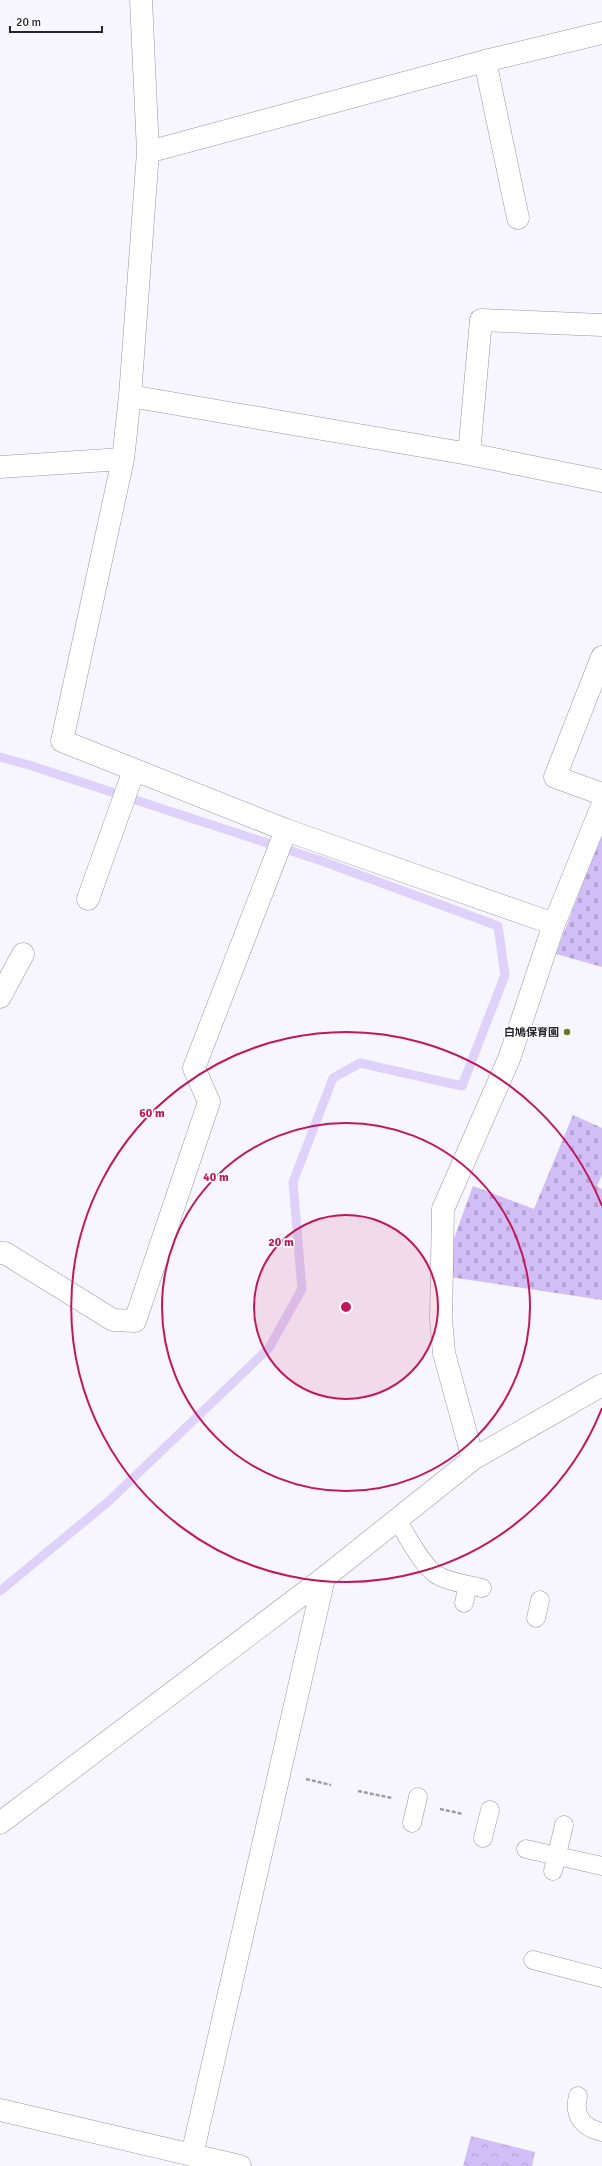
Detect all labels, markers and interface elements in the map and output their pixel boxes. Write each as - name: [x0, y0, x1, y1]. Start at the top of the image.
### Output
- scale bar: [10, 8, 102, 34]
- text: 20 m: [16, 15, 41, 30]
- place label: 白鳩保育園: [504, 1026, 559, 1039]
- marker: 白鳩保育園: [562, 1027, 572, 1037]
- text: 60 m: [139, 1106, 165, 1121]
- text: 40 m: [203, 1170, 229, 1185]
- text: 20 m: [268, 1235, 294, 1250]
- centre of rings: [339, 1300, 353, 1314]

